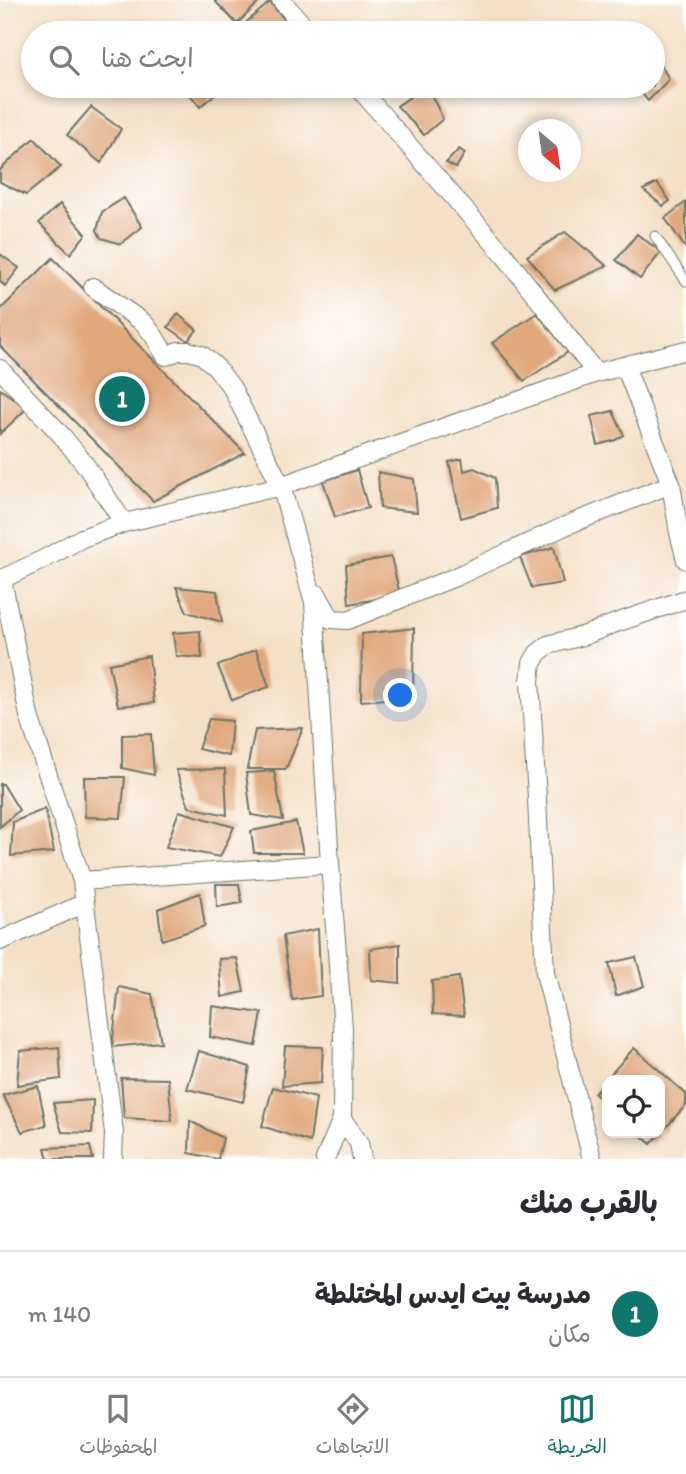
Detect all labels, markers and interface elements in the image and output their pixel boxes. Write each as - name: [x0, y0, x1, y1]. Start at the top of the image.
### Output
- search box: [21, 21, 665, 98]
- icon: search: [45, 41, 83, 79]
- text: ابحث هنا: [101, 42, 194, 74]
- north arrow: [518, 119, 581, 182]
- pin: 1: [99, 373, 145, 425]
- your location: [383, 678, 417, 712]
- map controls: [602, 1075, 665, 1138]
- button: locate: [602, 1075, 665, 1138]
- text: بالقرب منك: [520, 1184, 658, 1221]
- text: مدرسة بيت ايدس المختلطة: [315, 1278, 591, 1310]
- text: 140 m: [28, 1300, 91, 1328]
- text: 1: [630, 1300, 640, 1328]
- text: مكان: [548, 1320, 591, 1348]
- tab: المحفوظات: [79, 1390, 157, 1463]
- tab: الاتجاهات: [316, 1390, 389, 1463]
- tab: الخريطة: [548, 1390, 607, 1463]

